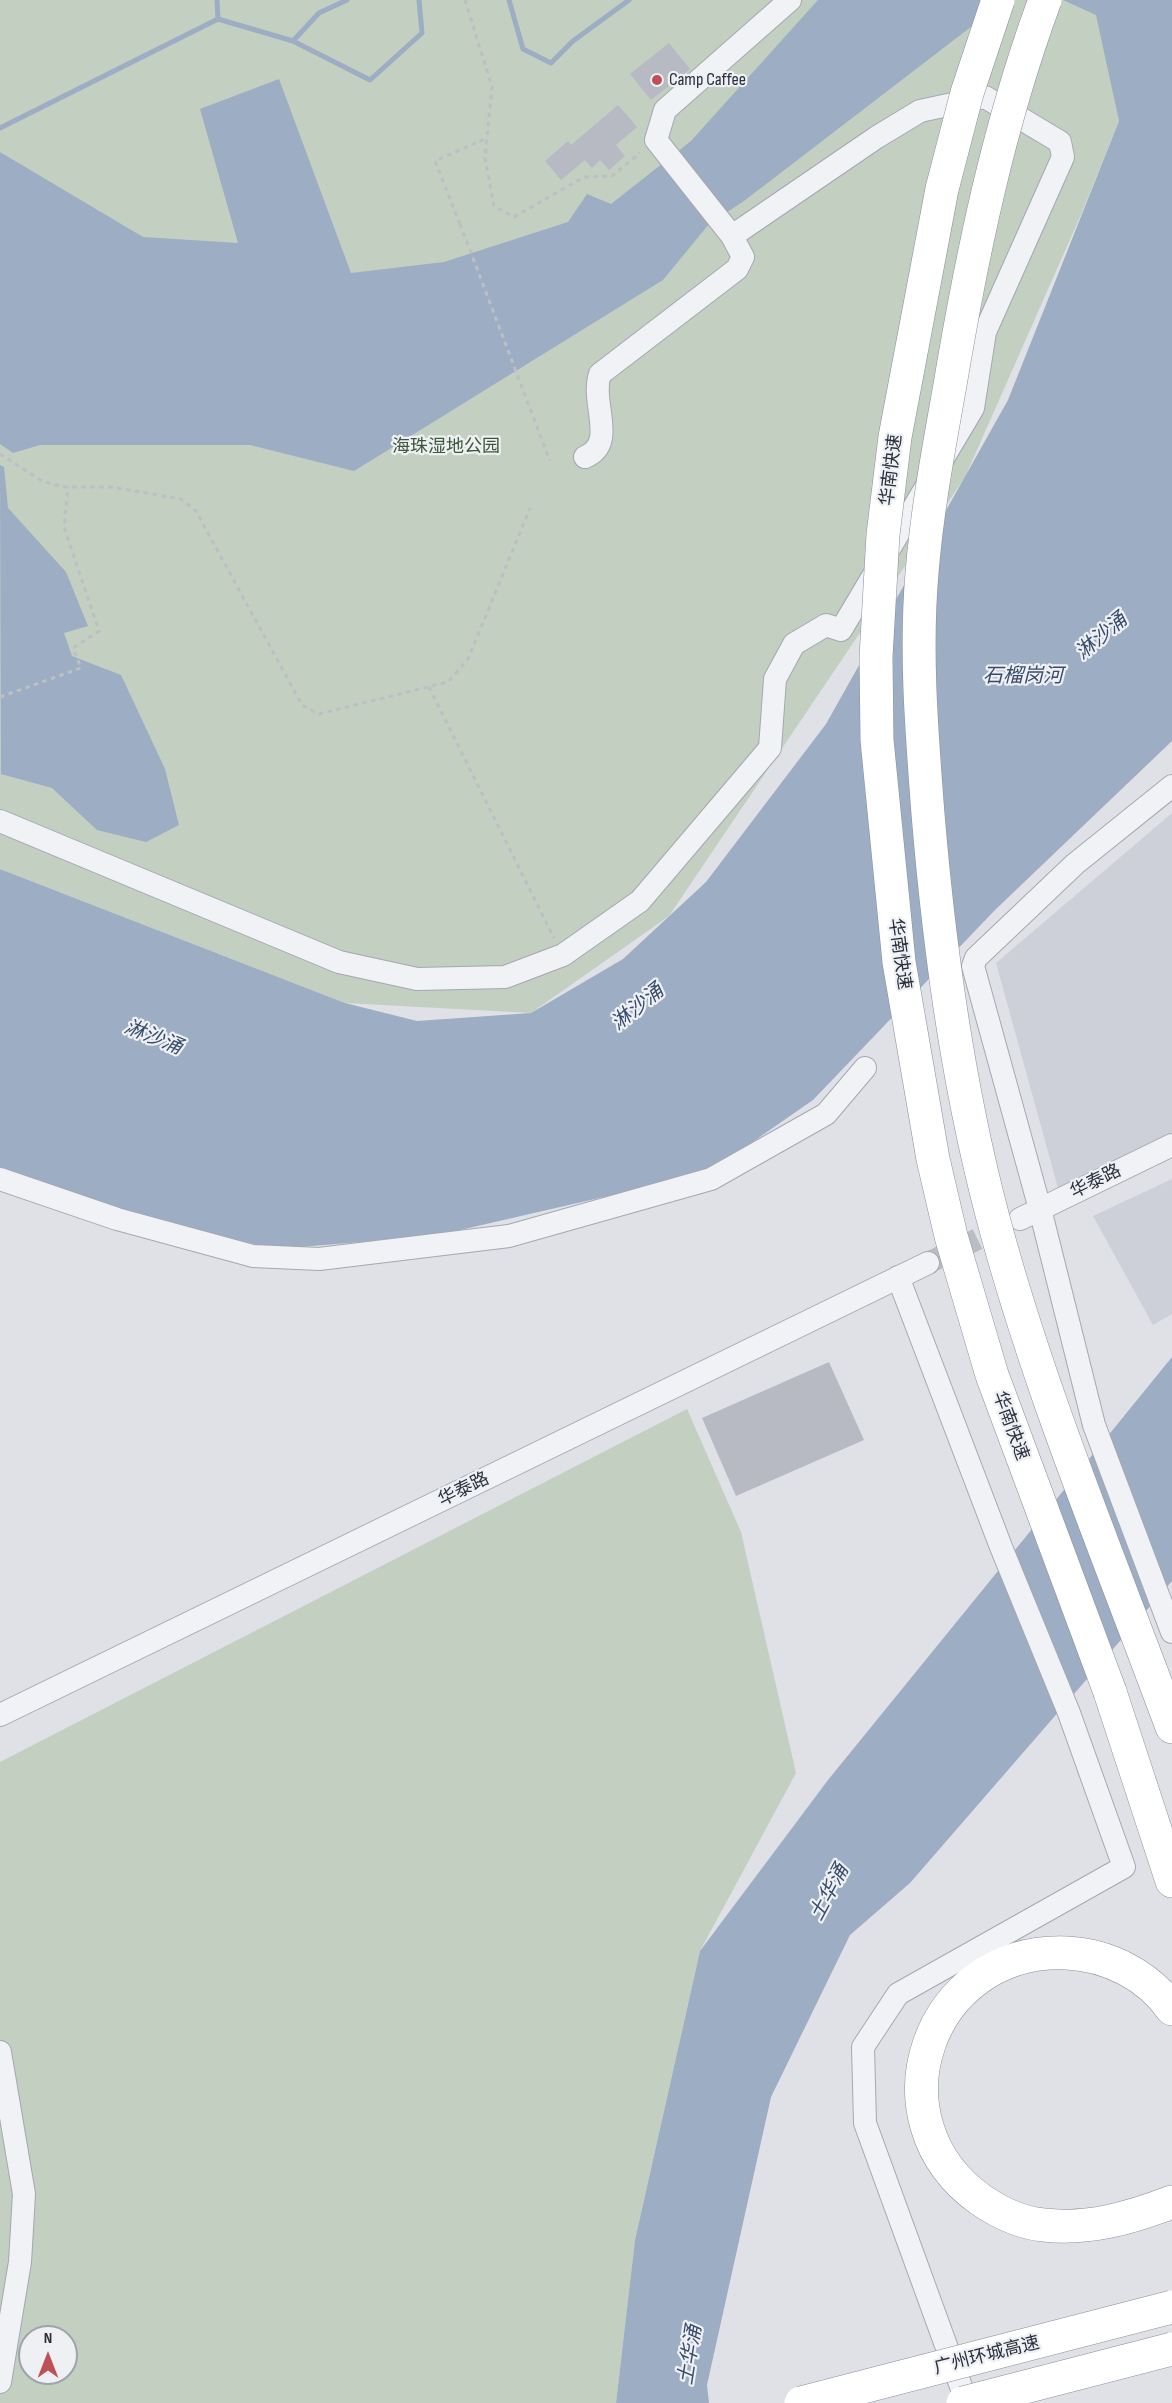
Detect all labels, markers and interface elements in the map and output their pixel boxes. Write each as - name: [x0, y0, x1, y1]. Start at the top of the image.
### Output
- place label: Camp Caffee: [669, 69, 746, 91]
- marker: Camp Caffee: [650, 73, 664, 87]
- street label: 华南快速: [877, 433, 907, 507]
- park label: 海珠湿地公园: [392, 436, 500, 458]
- water label: 淋沙涌: [1071, 609, 1133, 665]
- water label: 石榴岗河: [983, 665, 1063, 689]
- street label: 华南快速: [883, 917, 915, 991]
- water label: 淋沙涌: [607, 980, 669, 1036]
- water label: 淋沙涌: [121, 1016, 185, 1060]
- street label: 华泰路: [1067, 1160, 1125, 1204]
- street label: 华南快速: [988, 1388, 1032, 1464]
- street label: 华泰路: [435, 1468, 493, 1512]
- water label: 土华涌: [805, 1861, 855, 1925]
- water label: 土华涌: [674, 2323, 708, 2387]
- north arrow: [18, 2325, 78, 2385]
- text: N: [44, 2329, 52, 2348]
- street label: 广州环城高速: [932, 2332, 1042, 2380]

